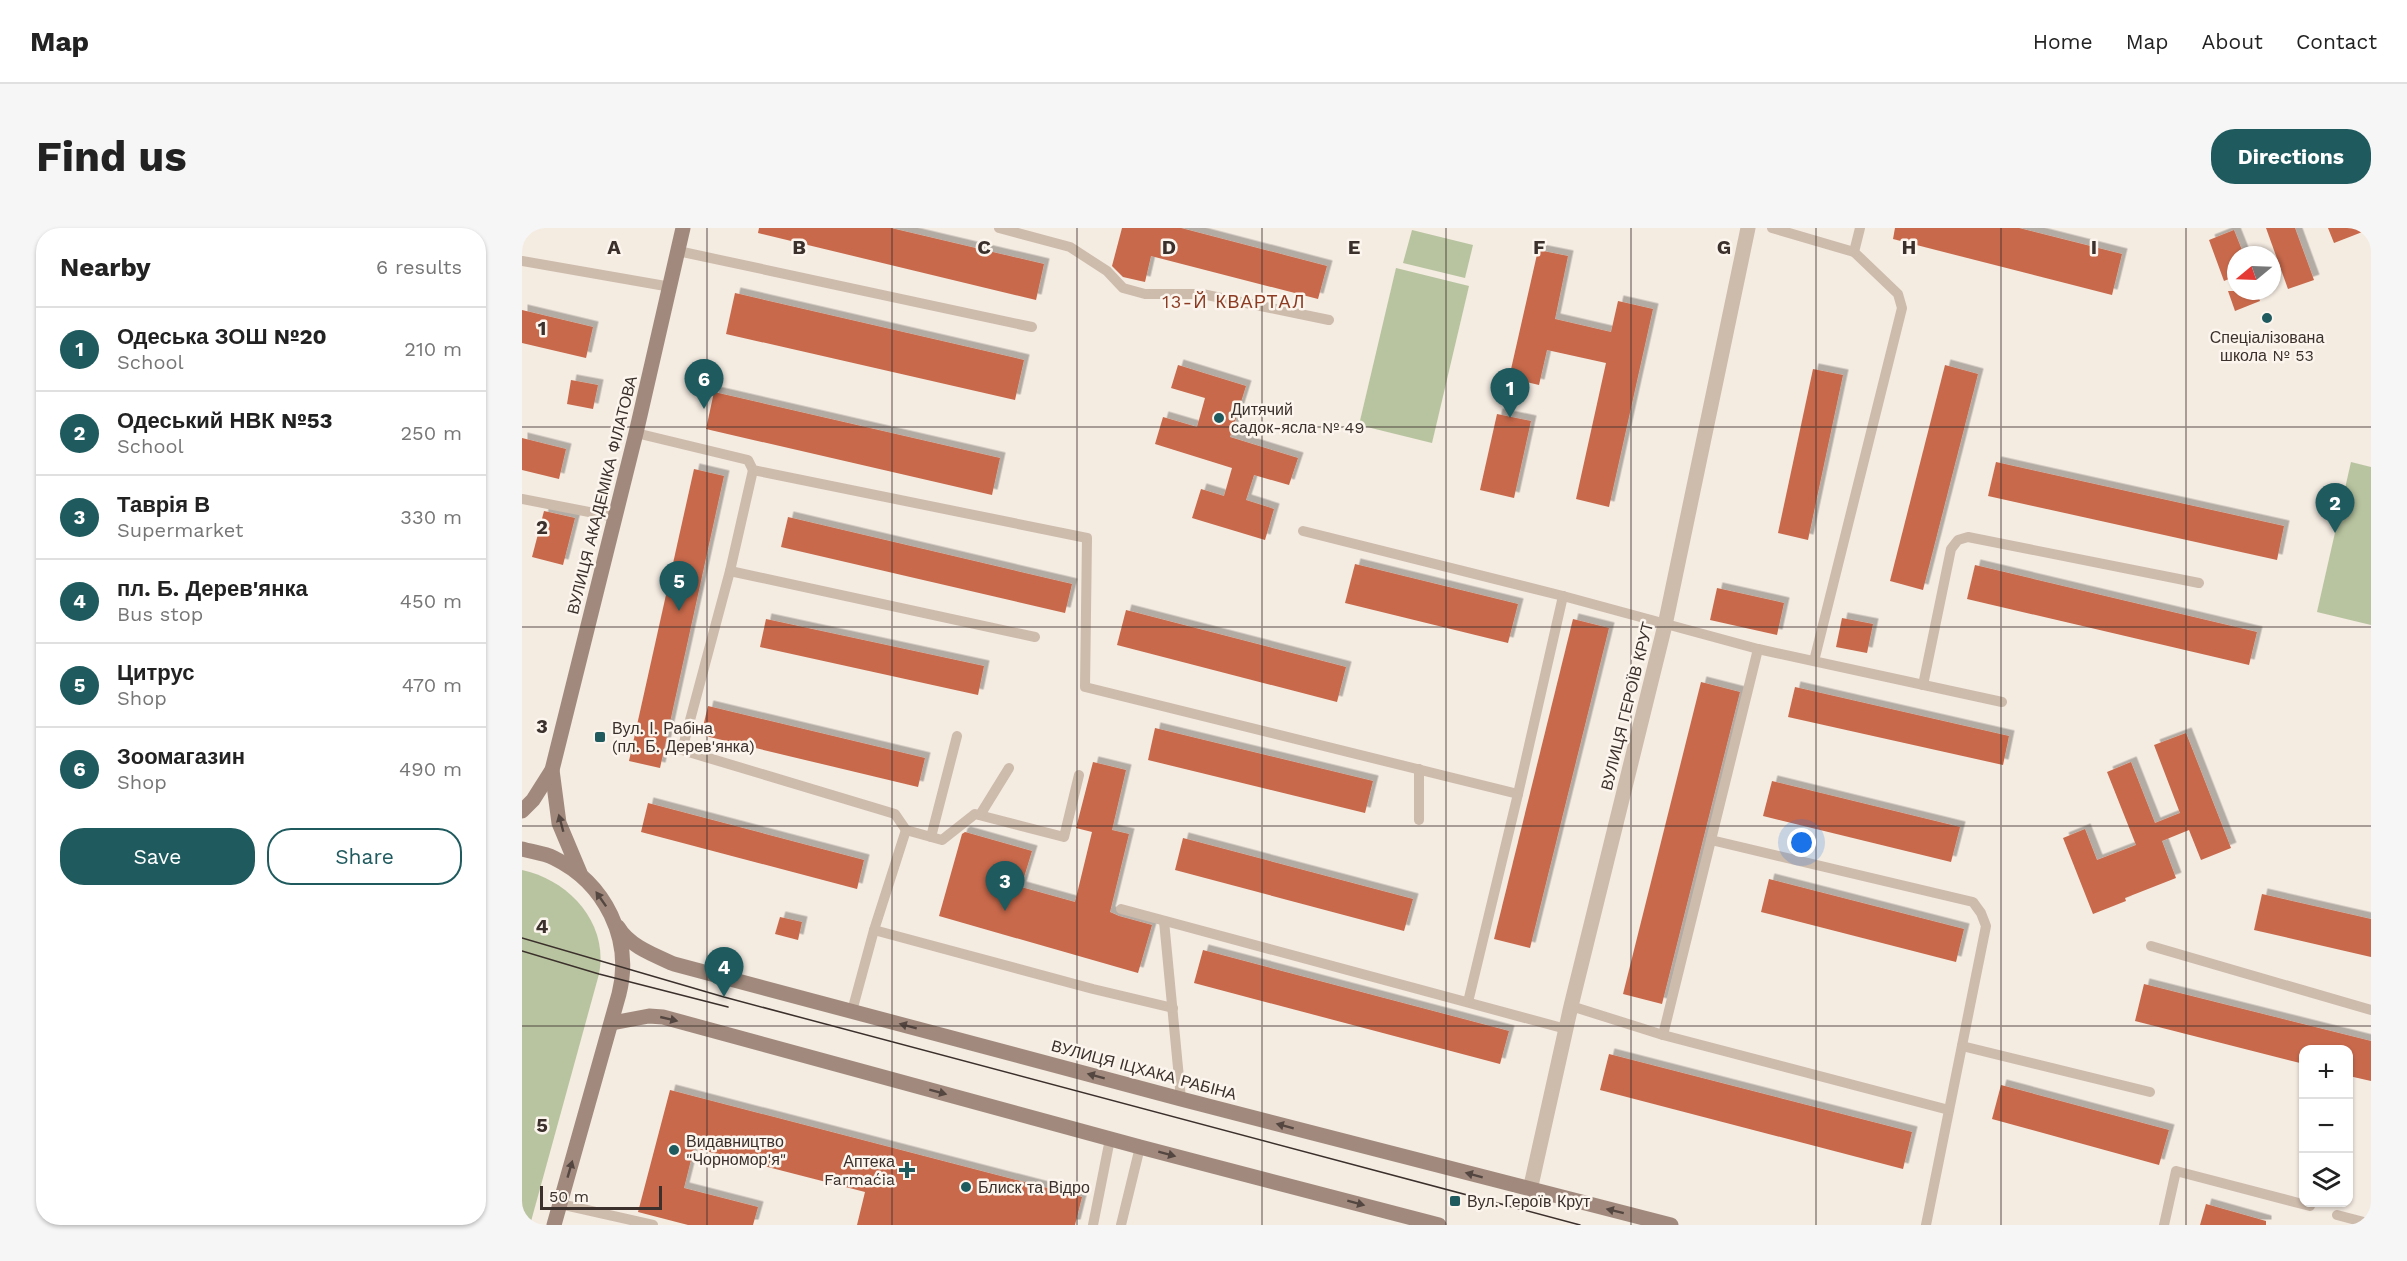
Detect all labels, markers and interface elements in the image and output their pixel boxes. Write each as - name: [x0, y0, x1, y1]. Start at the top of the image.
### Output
- text: Map: [30, 25, 89, 58]
- text: Home: [2033, 29, 2093, 54]
- text: Map: [2126, 29, 2169, 54]
- text: About: [2202, 29, 2263, 54]
- text: Contact: [2296, 29, 2377, 54]
- button: Directions: [2211, 129, 2371, 184]
- text: Find us: [36, 132, 187, 181]
- text: A: [607, 235, 621, 259]
- text: B: [792, 235, 806, 259]
- text: C: [977, 235, 991, 259]
- text: D: [1162, 235, 1176, 259]
- text: E: [1348, 235, 1360, 259]
- text: F: [1533, 235, 1545, 259]
- text: G: [1717, 235, 1731, 259]
- text: H: [1902, 235, 1916, 259]
- text: I: [2091, 235, 2097, 259]
- north arrow: [2227, 246, 2281, 300]
- text: Nearby: [60, 252, 151, 282]
- text: 6 results: [376, 255, 462, 279]
- district label: 13-Й КВАРТАЛ: [1162, 291, 1306, 312]
- marker: Спеціалізована школа № 53: [2260, 311, 2274, 325]
- text: 1: [538, 316, 546, 340]
- text: Одеська ЗОШ №20: [117, 324, 327, 349]
- place label: Спеціалізована школа № 53: [2210, 328, 2324, 365]
- text: 1: [75, 337, 84, 361]
- text: 210 m: [404, 337, 462, 361]
- text: School: [117, 350, 184, 374]
- pin: 6: [684, 360, 723, 409]
- pin: 1: [1490, 368, 1530, 418]
- street label: ВУЛИЦЯ АКАДЕМІКА ФІЛАТОВА: [563, 373, 641, 616]
- place label: Дитячий садок-ясла № 49: [1231, 400, 1364, 437]
- text: Одеський НВК №53: [117, 408, 333, 433]
- marker: Дитячий садок-ясла № 49: [1212, 411, 1226, 425]
- text: 2: [74, 421, 85, 445]
- text: 250 m: [400, 421, 462, 445]
- text: School: [117, 434, 184, 458]
- pin: 2: [2316, 484, 2354, 533]
- text: Таврія В: [117, 492, 210, 517]
- text: 3: [74, 505, 85, 529]
- text: 330 m: [400, 505, 462, 529]
- text: 2: [536, 515, 548, 539]
- text: Supermarket: [117, 518, 243, 542]
- pin: 5: [660, 562, 698, 611]
- text: пл. Б. Дерев'янка: [117, 576, 308, 601]
- text: 4: [73, 589, 86, 613]
- text: 450 m: [400, 589, 462, 613]
- text: Bus stop: [117, 602, 203, 626]
- street label: ВУЛИЦЯ ГЕРОЇВ КРУТ: [1597, 620, 1657, 792]
- text: Цитрус: [117, 660, 194, 685]
- text: 5: [74, 673, 85, 697]
- text: 470 m: [402, 673, 462, 697]
- text: Shop: [117, 686, 167, 710]
- text: 3: [536, 714, 548, 738]
- place label: Вул. І. Рабіна (пл. Б. Дерев'янка): [612, 719, 755, 756]
- marker: Вул. І. Рабіна (пл. Б. Дерев'янка): [593, 730, 607, 744]
- text: Зоомагазин: [117, 744, 245, 769]
- text: 6: [73, 757, 86, 781]
- text: 490 m: [399, 757, 462, 781]
- text: Shop: [117, 770, 167, 794]
- one-way arrow: [555, 814, 565, 832]
- button: Save: [60, 828, 255, 885]
- button: Share: [267, 828, 462, 885]
- your location: [1787, 828, 1816, 857]
- pin: 3: [986, 862, 1024, 911]
- one-way arrow: [595, 891, 607, 907]
- text: 4: [536, 914, 549, 938]
- pin: 4: [704, 948, 744, 997]
- one-way arrow: [660, 1015, 678, 1025]
- one-way arrow: [899, 1021, 917, 1030]
- street label: ВУЛИЦЯ ІЦХАКА РАБІНА: [1049, 1036, 1239, 1104]
- map controls: [2299, 1045, 2353, 1207]
- button: +: [2299, 1045, 2353, 1099]
- one-way arrow: [1087, 1071, 1106, 1081]
- one-way arrow: [929, 1088, 947, 1097]
- button: −: [2299, 1099, 2353, 1153]
- text: 5: [536, 1113, 548, 1137]
- one-way arrow: [1276, 1121, 1294, 1130]
- place label: Видавництво "Чорномор'я": [686, 1132, 786, 1169]
- marker: Видавництво "Чорномор'я": [667, 1143, 681, 1157]
- one-way arrow: [1158, 1150, 1176, 1159]
- place label: Аптека Farmaćia: [824, 1152, 895, 1189]
- button: layers: [2299, 1153, 2353, 1207]
- one-way arrow: [566, 1159, 575, 1177]
- marker: Аптека Farmaćia: [900, 1163, 914, 1177]
- one-way arrow: [1465, 1170, 1483, 1179]
- place label: Блиск та Відро: [978, 1178, 1090, 1197]
- marker: Блиск та Відро: [959, 1180, 973, 1194]
- scale bar: [540, 1183, 662, 1210]
- text: 50 m: [549, 1187, 589, 1206]
- place label: Вул. Героїв Крут: [1467, 1192, 1591, 1211]
- marker: Вул. Героїв Крут: [1448, 1194, 1462, 1208]
- one-way arrow: [1347, 1199, 1365, 1209]
- one-way arrow: [1605, 1205, 1624, 1215]

